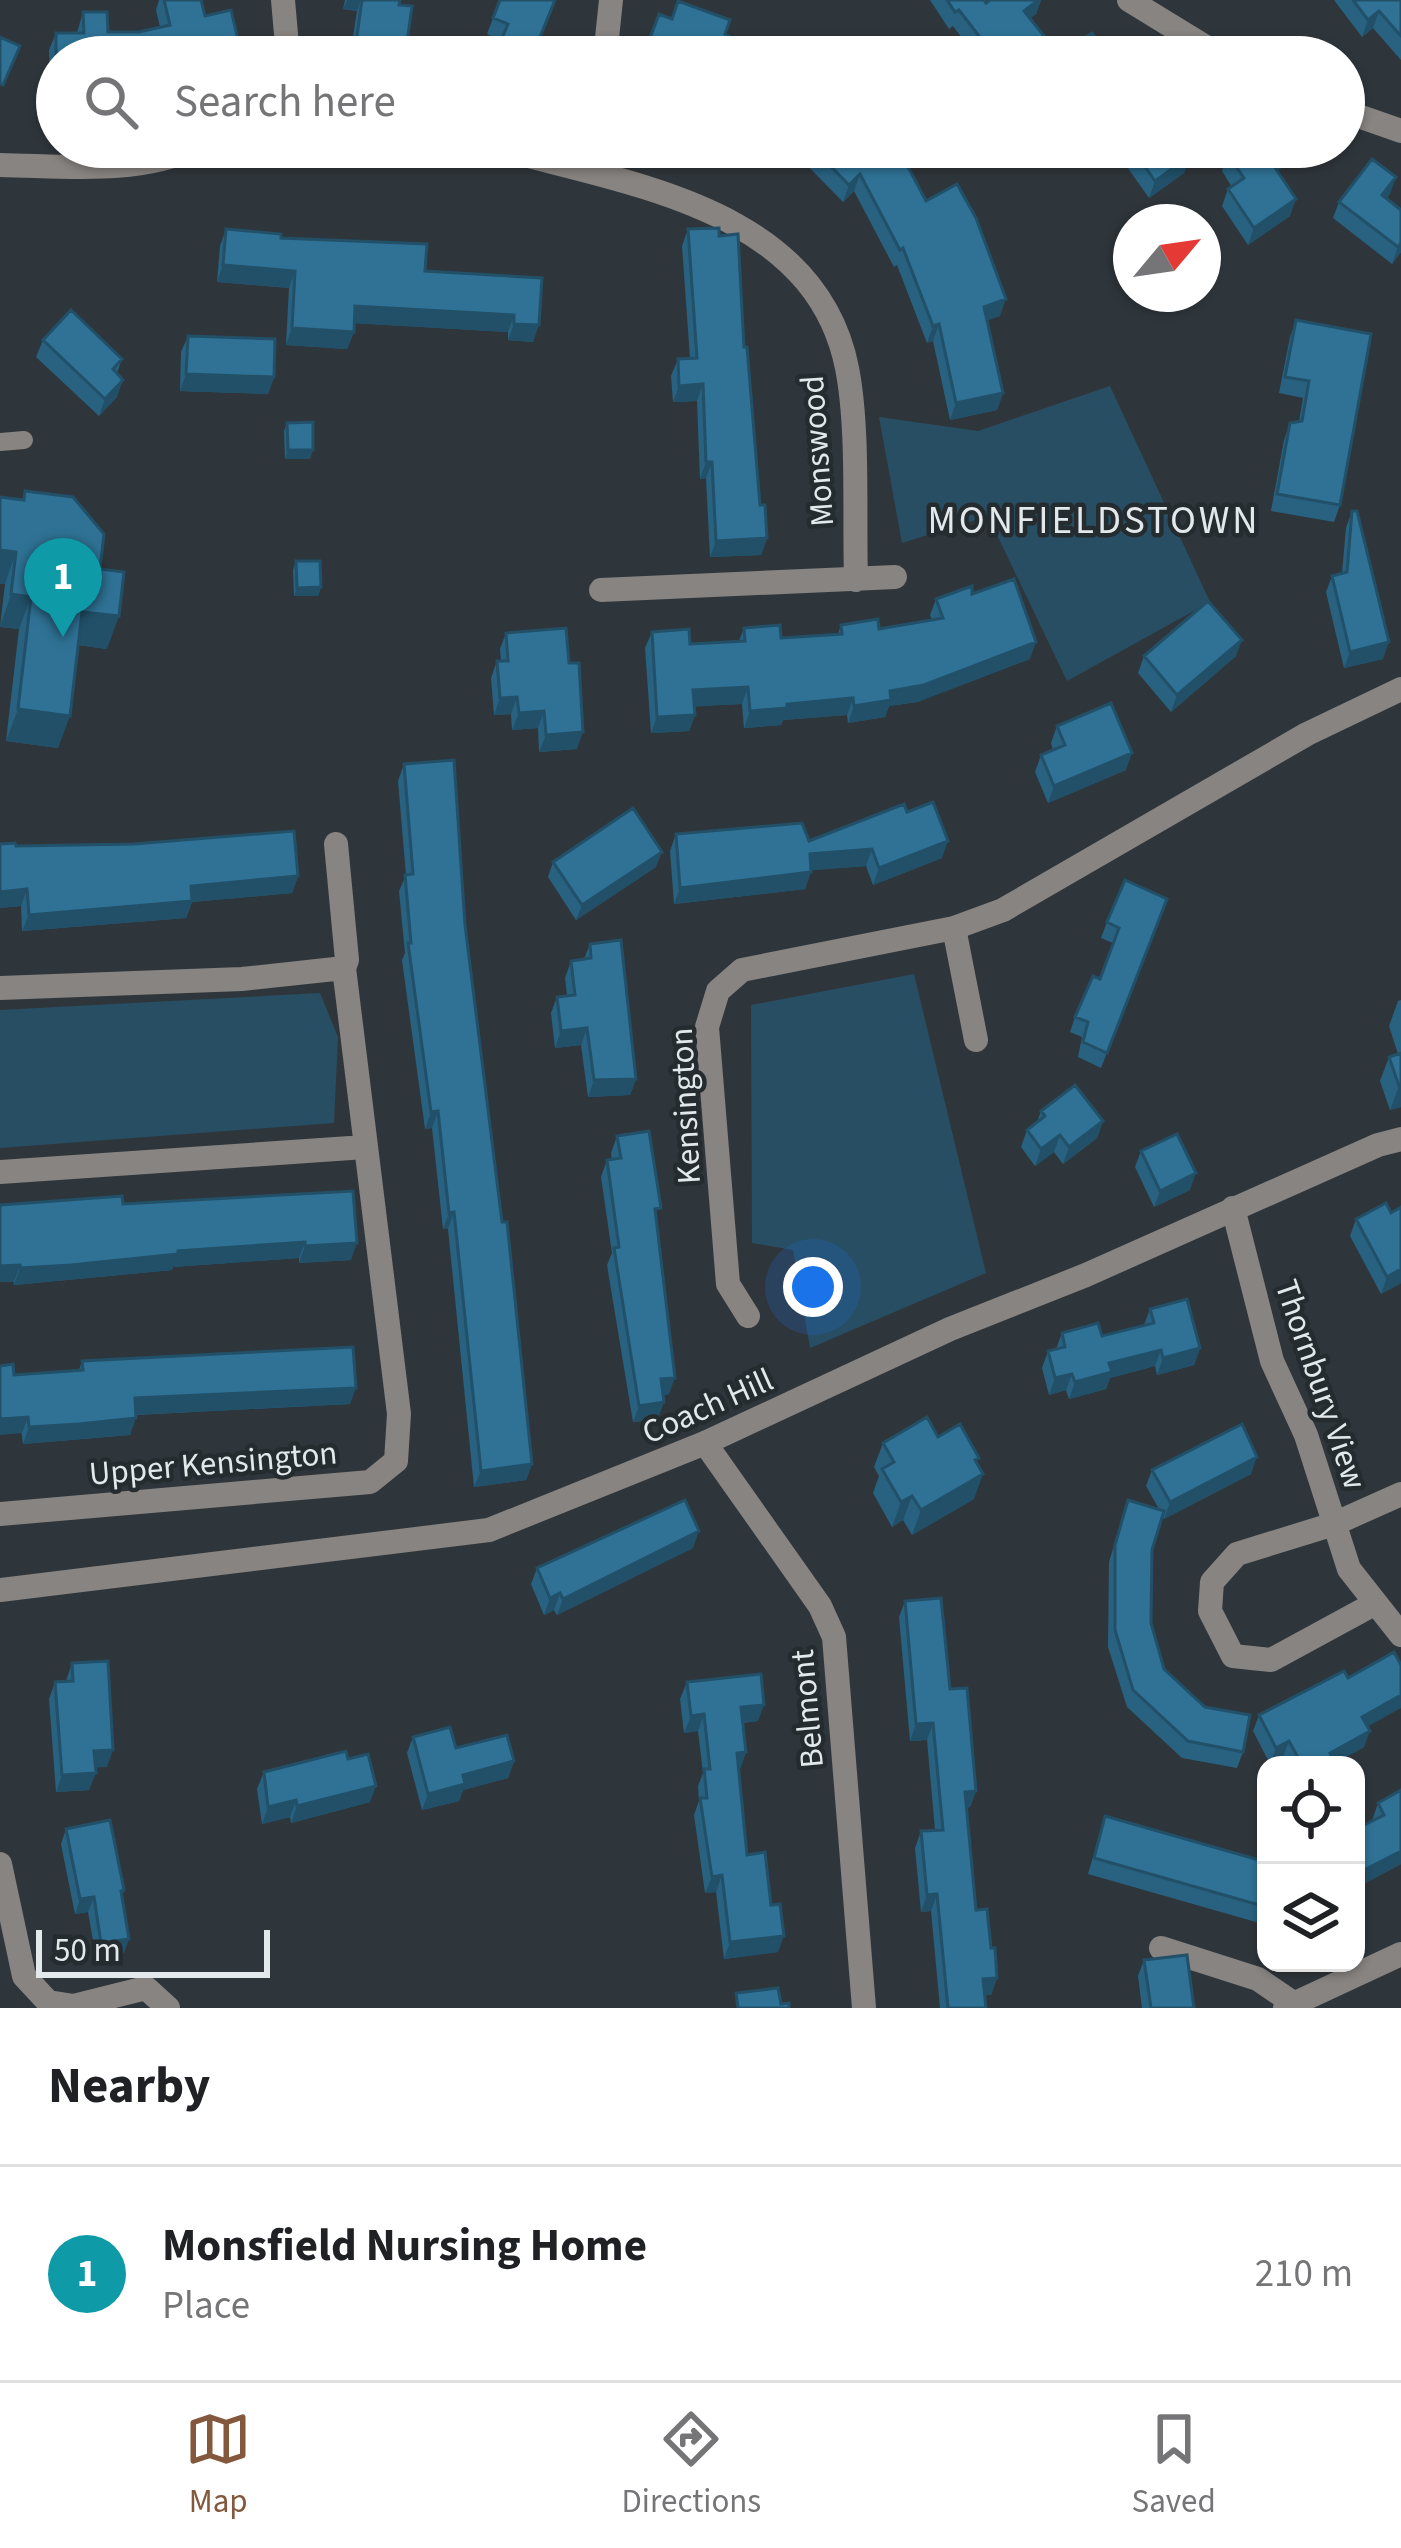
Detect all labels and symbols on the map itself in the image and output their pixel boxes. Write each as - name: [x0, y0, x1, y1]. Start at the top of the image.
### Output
- north arrow: [1113, 204, 1221, 312]
- street label: Monswood: [789, 374, 846, 528]
- district label: MONFIELDSTOWN: [927, 493, 1261, 549]
- pin: 1: [24, 538, 102, 637]
- street label: Kensington: [658, 1027, 713, 1185]
- your location: [783, 1257, 843, 1317]
- street label: Thornbury View: [1263, 1273, 1378, 1496]
- street label: Coach Hill: [635, 1357, 781, 1456]
- street label: Upper Kensington: [87, 1429, 339, 1498]
- street label: Belmont: [779, 1648, 836, 1770]
- scale bar: [36, 1924, 270, 1977]

